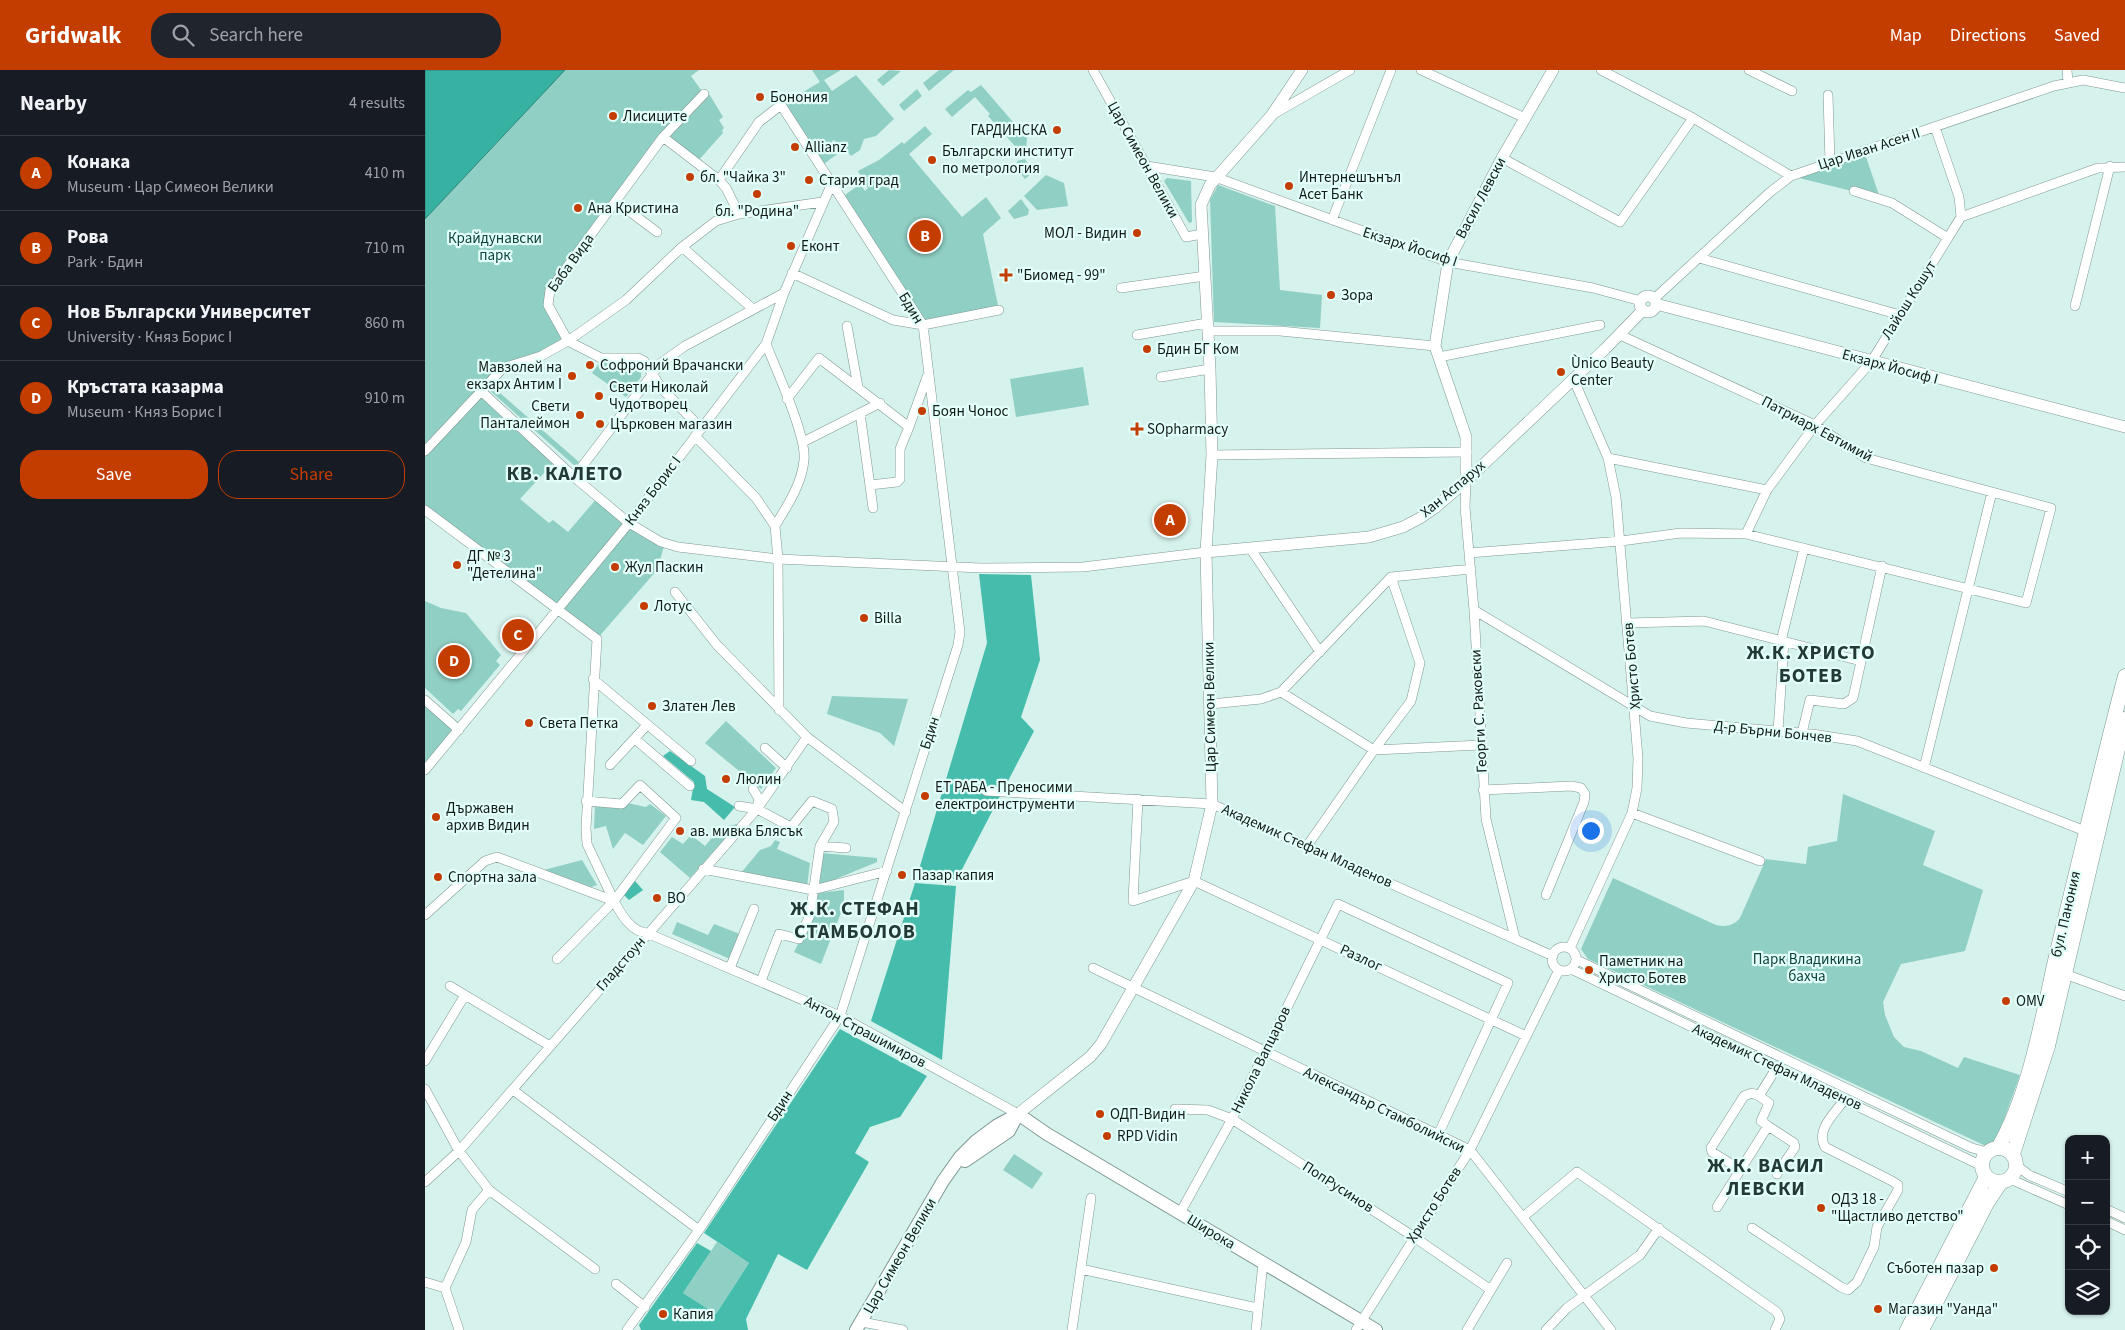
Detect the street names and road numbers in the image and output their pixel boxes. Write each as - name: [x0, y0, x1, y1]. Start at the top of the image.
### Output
- street label: Цар Симеон Велики: [1102, 98, 1184, 222]
- street label: Цар Иван Асен II: [1815, 123, 1923, 175]
- street label: Васил Левски: [1451, 153, 1511, 243]
- street label: Екзарх Йосиф I: [1360, 222, 1460, 272]
- street label: Баба Вида: [543, 229, 599, 297]
- street label: Лайош Кошут: [1876, 256, 1942, 344]
- street label: Бдин: [893, 288, 929, 328]
- street label: Екзарх Йосиф I: [1840, 344, 1940, 390]
- street label: Патриарх Евтимий: [1758, 391, 1876, 467]
- street label: Княз Борис I: [620, 452, 686, 530]
- street label: Хан Аспарух: [1416, 455, 1490, 522]
- street label: Христо Ботев: [1618, 621, 1646, 710]
- street label: Цар Симеон Велики: [1198, 641, 1222, 773]
- street label: Георги С. Раковски: [1465, 649, 1493, 773]
- street label: Бдин: [915, 714, 945, 752]
- street label: Д-р Бърни Бончев: [1713, 715, 1833, 749]
- street label: Академик Стефан Младенов: [1218, 799, 1396, 893]
- street label: бул. Панония: [2046, 869, 2086, 959]
- street label: Гладстоун: [591, 932, 651, 996]
- street label: Разлог: [1336, 939, 1386, 977]
- street label: Антон Страшимиров: [800, 991, 930, 1073]
- street label: Никола Вапцаров: [1226, 1003, 1296, 1117]
- street label: Академик Стефан Младенов: [1689, 1018, 1866, 1116]
- street label: Александър Стамболийски: [1300, 1062, 1468, 1158]
- street label: Бдин: [762, 1086, 798, 1126]
- street label: ПопРусинов: [1298, 1156, 1378, 1218]
- street label: Христо Ботев: [1401, 1162, 1467, 1247]
- street label: Цар Симеон Велики: [858, 1194, 942, 1318]
- street label: Широка: [1183, 1209, 1239, 1255]

